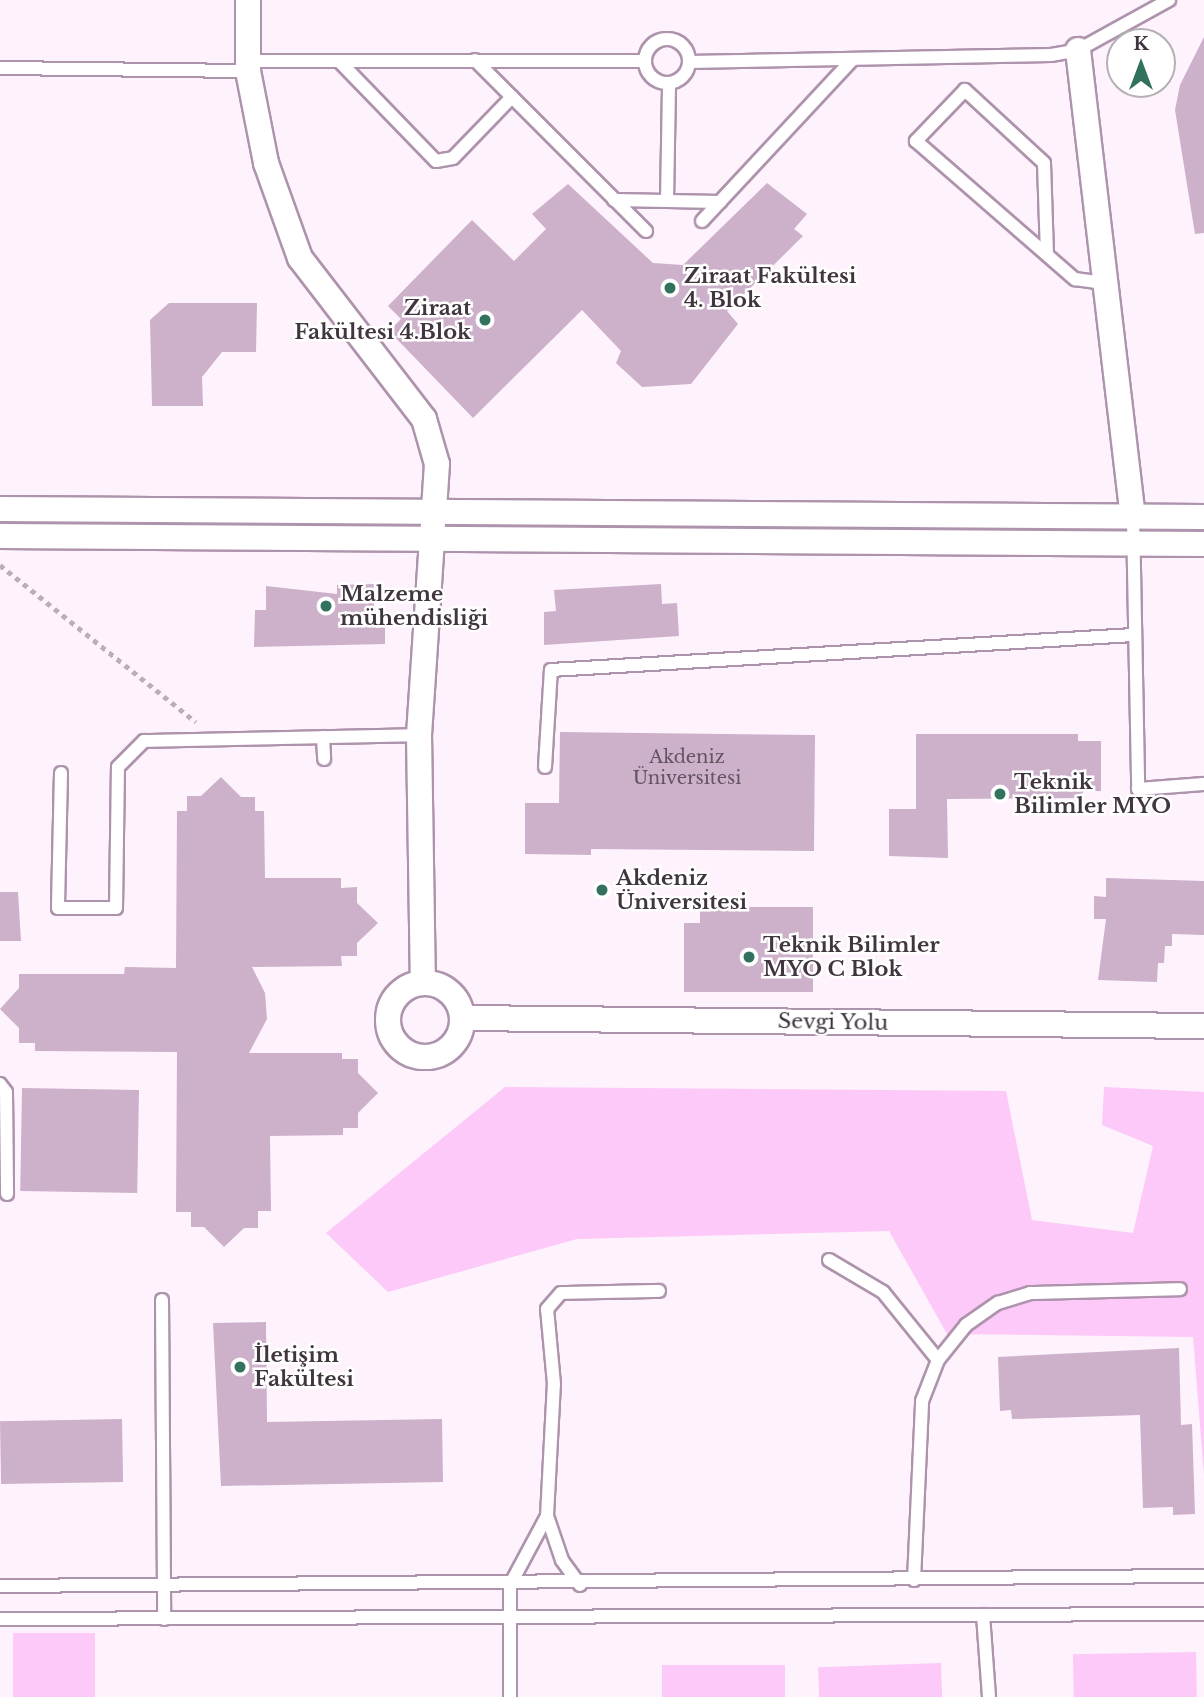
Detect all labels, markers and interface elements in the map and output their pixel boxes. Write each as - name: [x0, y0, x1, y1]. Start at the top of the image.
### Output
- north arrow: [1106, 28, 1176, 98]
- text: K: [1133, 32, 1149, 55]
- place label: Ziraat Fakültesi 4. Blok: [684, 263, 856, 313]
- marker: Ziraat Fakültesi 4. Blok: [662, 280, 678, 296]
- place label: Ziraat Fakültesi 4.Blok: [294, 295, 471, 345]
- marker: Ziraat Fakültesi 4.Blok: [477, 312, 493, 328]
- place label: Malzeme mühendisliği: [340, 581, 488, 631]
- marker: Malzeme mühendisliği: [318, 598, 334, 614]
- house number: Akdeniz Üniversitesi: [633, 747, 741, 790]
- place label: Teknik Bilimler MYO: [1014, 769, 1171, 819]
- marker: Teknik Bilimler MYO: [992, 786, 1008, 802]
- place label: Akdeniz Üniversitesi: [616, 865, 747, 915]
- marker: Akdeniz Üniversitesi: [594, 882, 610, 898]
- place label: Teknik Bilimler MYO C Blok: [763, 932, 940, 982]
- marker: Teknik Bilimler MYO C Blok: [741, 949, 757, 965]
- street label: Sevgi Yolu: [777, 1008, 889, 1036]
- place label: İletişim Fakültesi: [254, 1342, 354, 1392]
- marker: İletişim Fakültesi: [232, 1359, 248, 1375]

